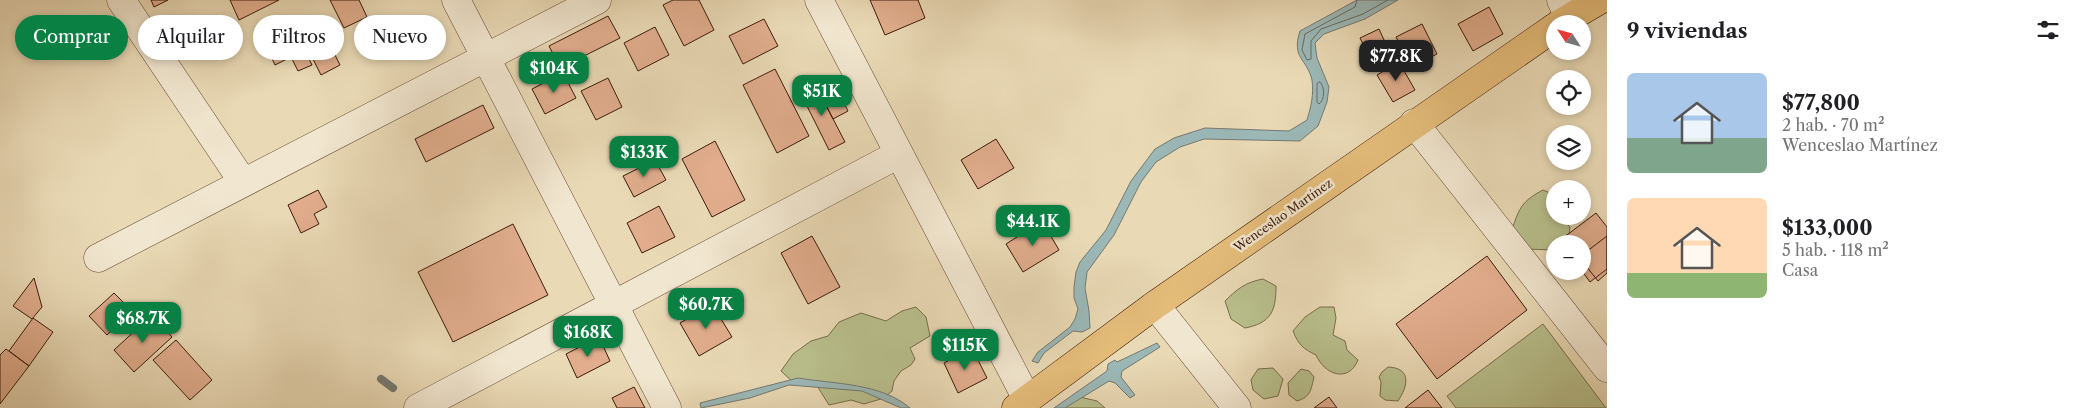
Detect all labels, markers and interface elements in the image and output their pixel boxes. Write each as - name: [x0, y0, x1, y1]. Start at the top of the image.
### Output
- chip: Comprar: [15, 15, 128, 60]
- chip: Alquilar: [138, 15, 243, 60]
- chip: Filtros: [253, 15, 344, 60]
- chip: Nuevo: [354, 15, 446, 60]
- north arrow: [1546, 15, 1591, 60]
- map controls: [1546, 15, 1591, 280]
- icon: filters: [2034, 16, 2062, 44]
- text: 9 viviendas: [1627, 18, 1748, 43]
- pin: $77.8K: [1355, 39, 1437, 82]
- text: $77.8K: [1370, 46, 1422, 66]
- pin: $104K: [519, 52, 589, 94]
- text: $104K: [530, 58, 578, 78]
- button: locate: [1546, 70, 1591, 115]
- pin: $51K: [792, 74, 852, 117]
- text: $51K: [803, 81, 841, 101]
- text: $77,800: [1782, 90, 1860, 115]
- icon: home: [1667, 93, 1727, 153]
- text: 2 hab. · 70 m²: [1782, 115, 1885, 135]
- button: layers: [1546, 125, 1591, 170]
- text: Wenceslao Martínez: [1782, 135, 1938, 155]
- pin: $133K: [609, 136, 679, 178]
- text: $133K: [621, 142, 668, 162]
- street label: Wenceslao Martínez: [1230, 175, 1335, 255]
- button: +: [1546, 180, 1591, 225]
- pin: $44.1K: [992, 204, 1074, 247]
- text: $44.1K: [1007, 211, 1059, 231]
- text: $133,000: [1782, 215, 1873, 240]
- icon: home: [1667, 218, 1727, 278]
- button: −: [1546, 235, 1591, 280]
- text: 5 hab. · 118 m²: [1782, 240, 1889, 260]
- text: Casa: [1782, 260, 1818, 280]
- pin: $60.7K: [665, 288, 747, 330]
- text: $60.7K: [679, 294, 733, 314]
- pin: $68.7K: [102, 302, 184, 344]
- text: $68.7K: [116, 308, 170, 328]
- pin: $168K: [553, 316, 623, 358]
- text: $168K: [564, 322, 612, 342]
- pin: $115K: [930, 328, 1000, 371]
- text: $115K: [943, 335, 987, 355]

